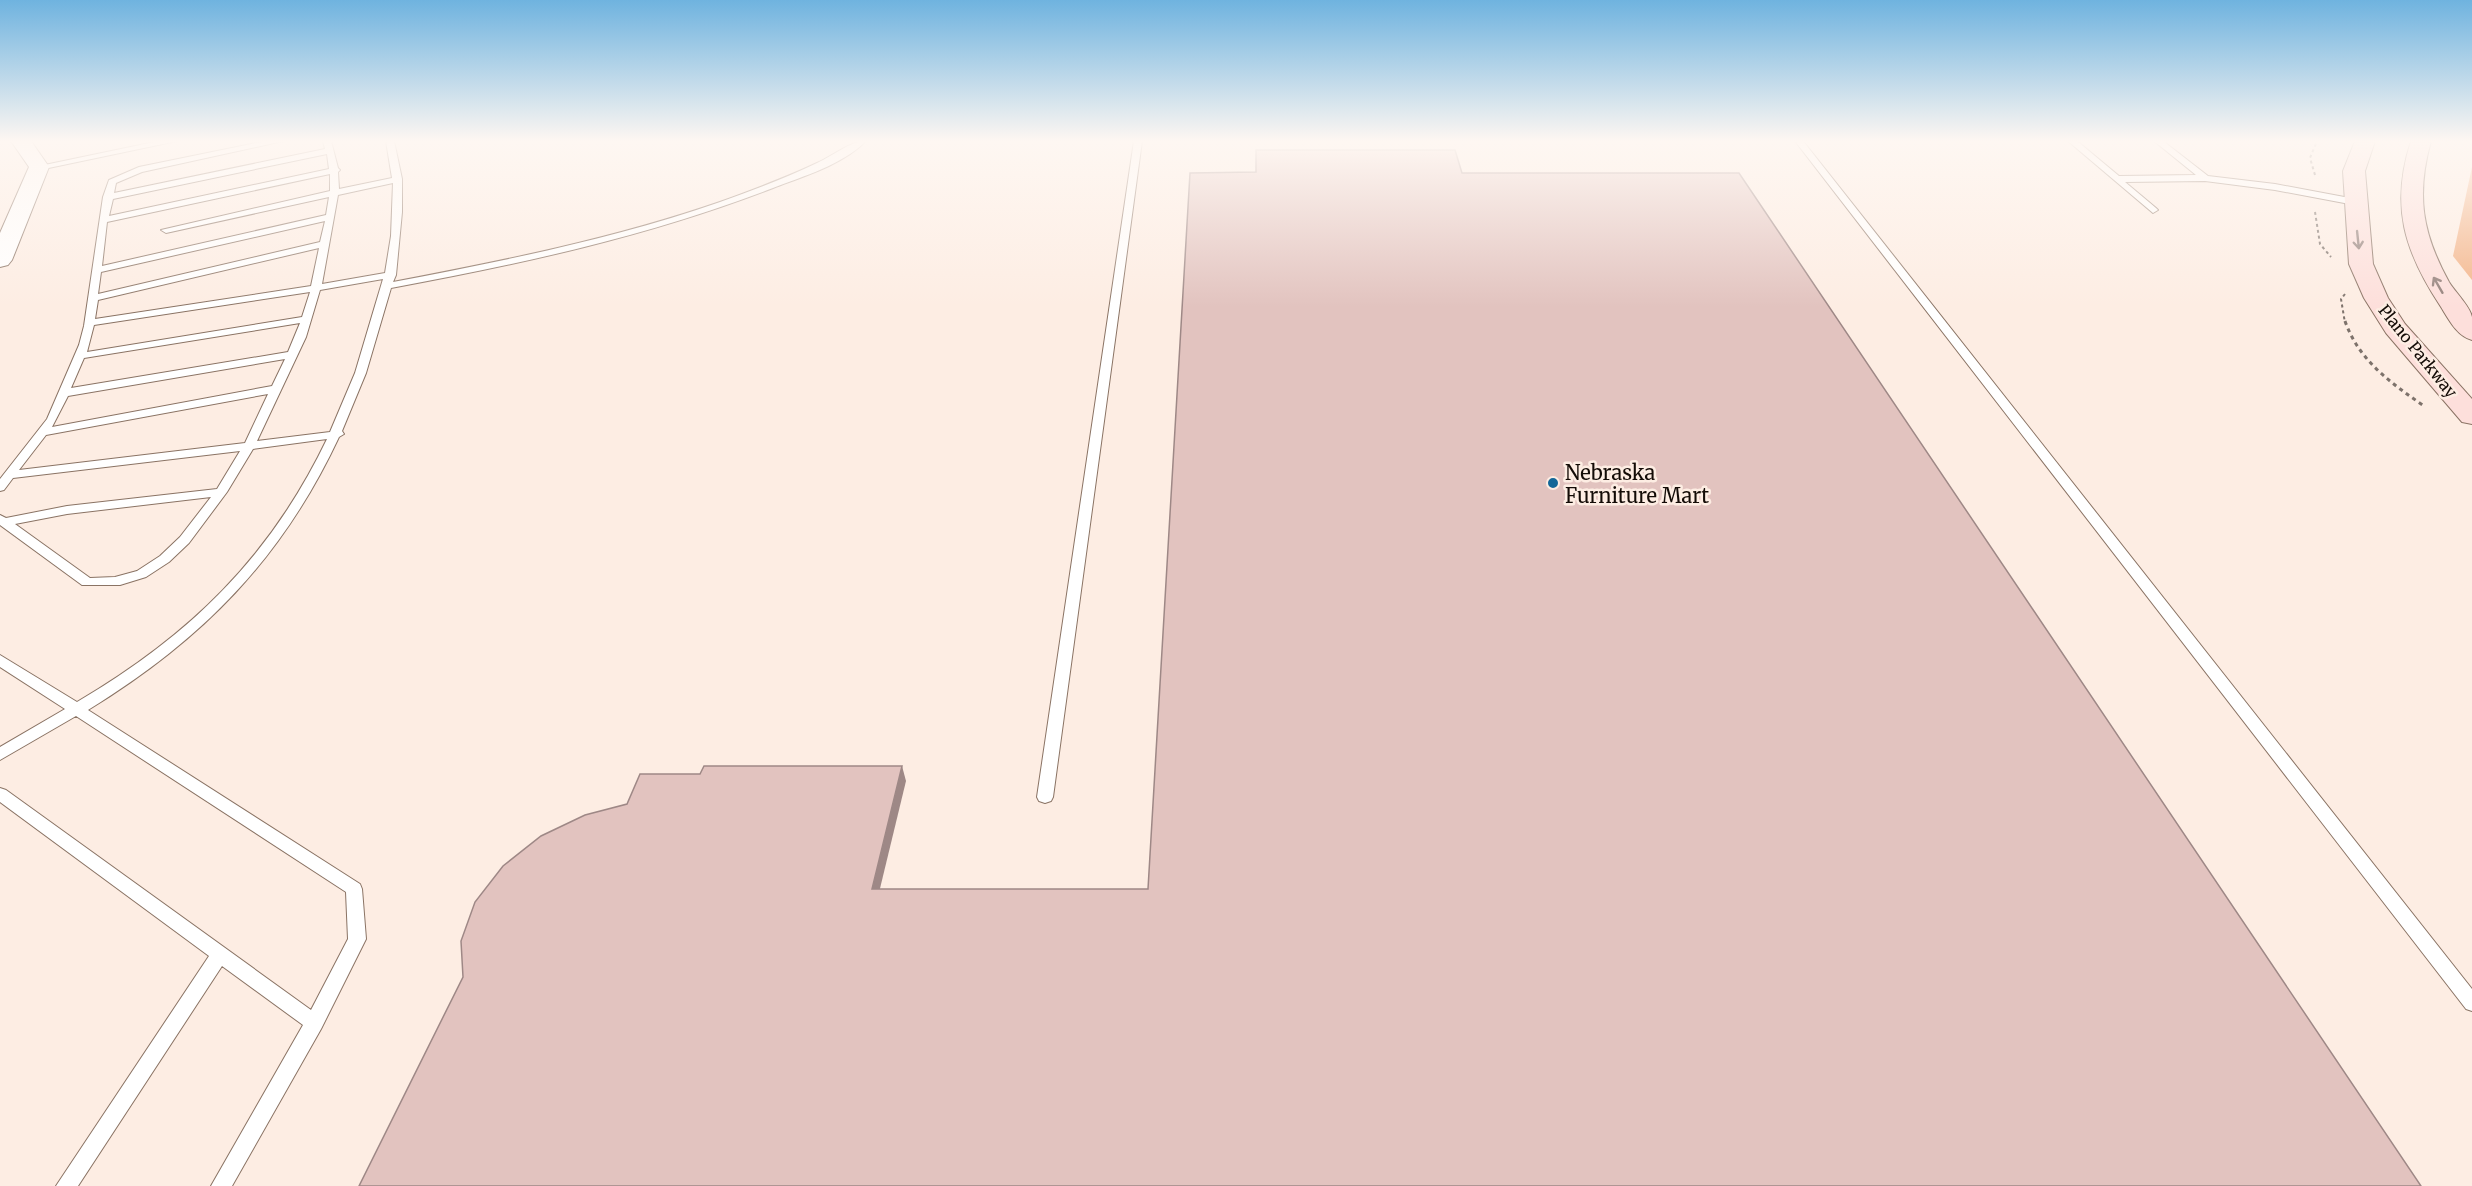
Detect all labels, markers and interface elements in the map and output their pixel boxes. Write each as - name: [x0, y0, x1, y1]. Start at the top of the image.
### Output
- one-way arrow: [2353, 229, 2364, 249]
- one-way arrow: [2432, 277, 2444, 294]
- street label: Plano Parkway: [2374, 300, 2462, 402]
- place label: Nebraska Furniture Mart: [1565, 460, 1709, 508]
- marker: Nebraska Furniture Mart: [1546, 476, 1560, 490]

